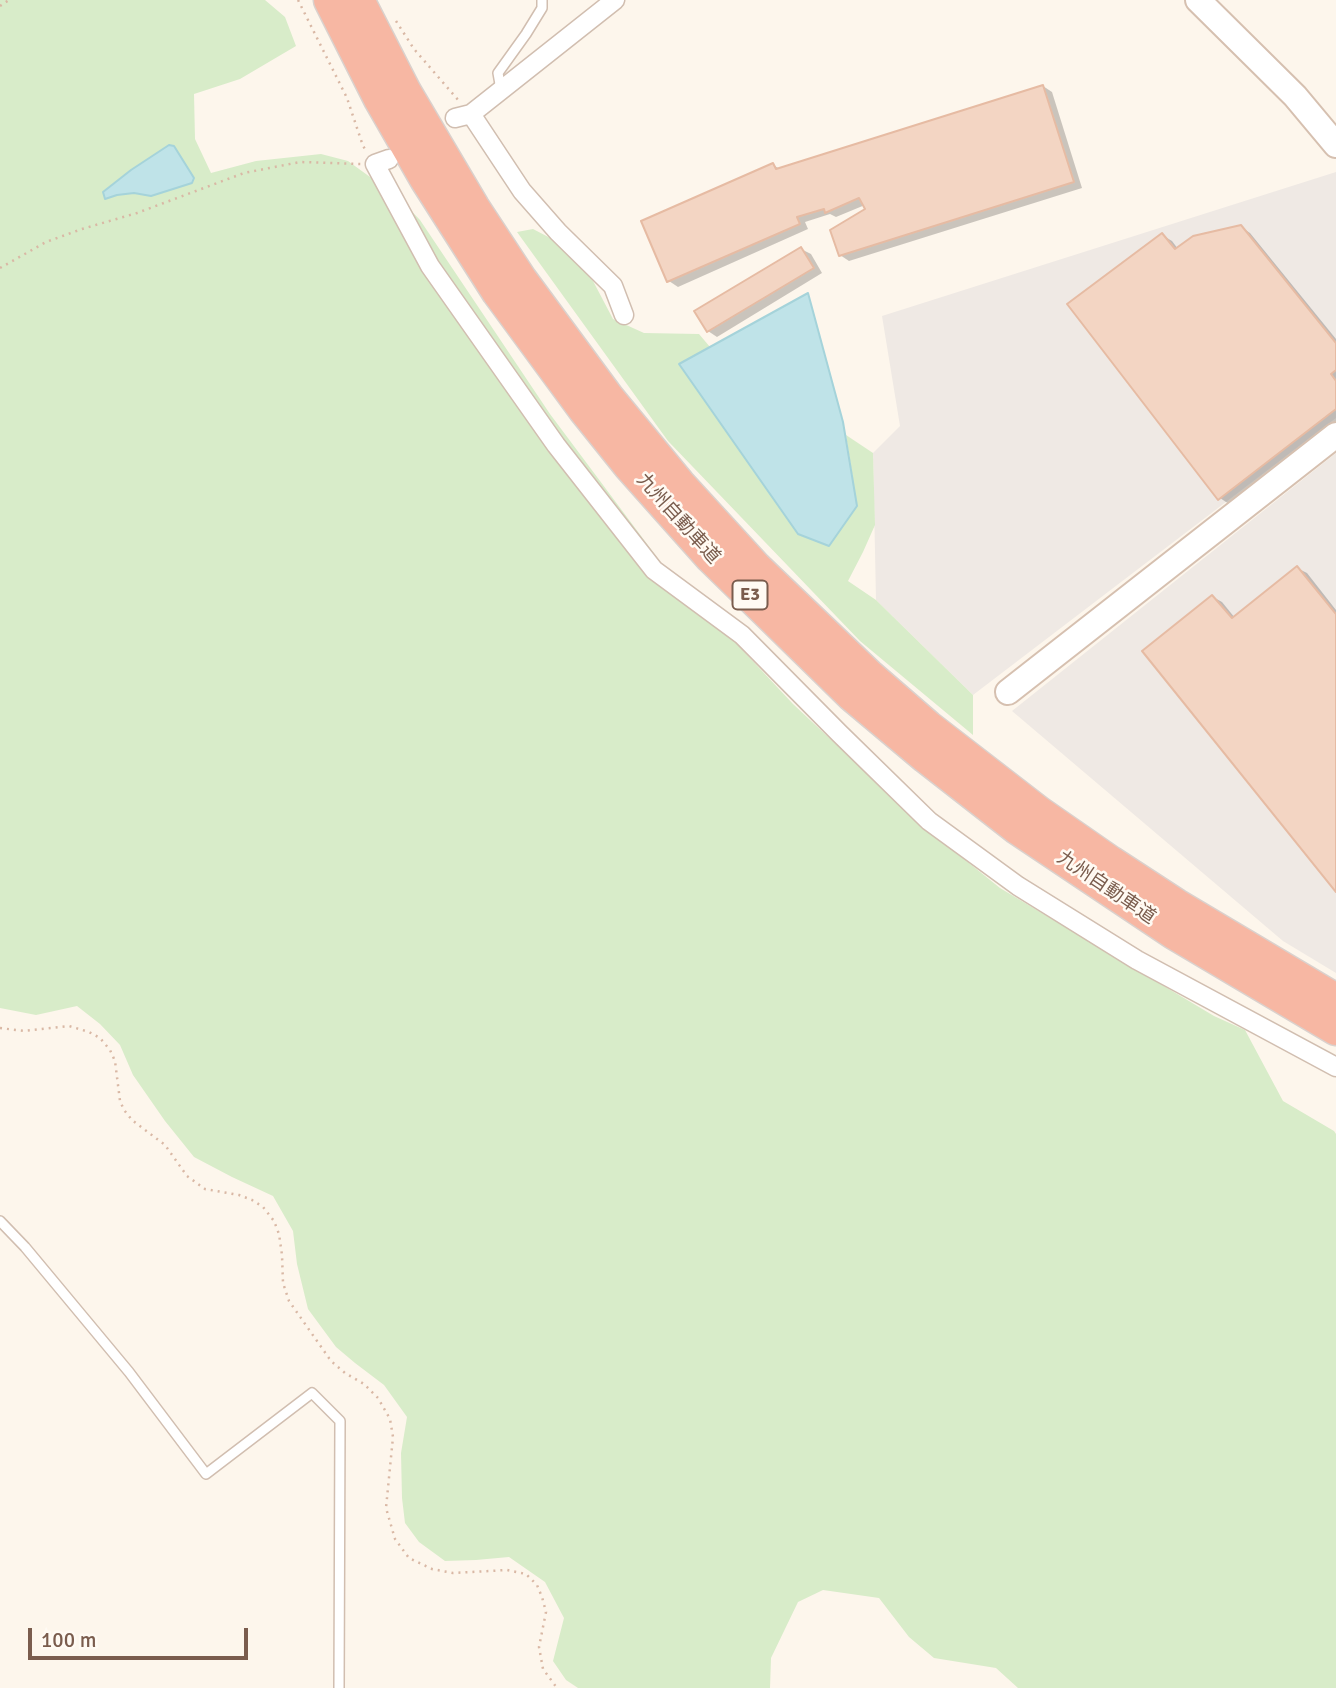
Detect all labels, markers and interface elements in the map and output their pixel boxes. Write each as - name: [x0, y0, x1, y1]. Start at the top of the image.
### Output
- street label: 九州自動車道: [631, 469, 725, 569]
- road number: E3: [732, 580, 768, 610]
- street label: 九州自動車道: [1052, 847, 1160, 929]
- scale bar: [32, 1614, 252, 1658]
- text: 100 m: [41, 1627, 96, 1653]

